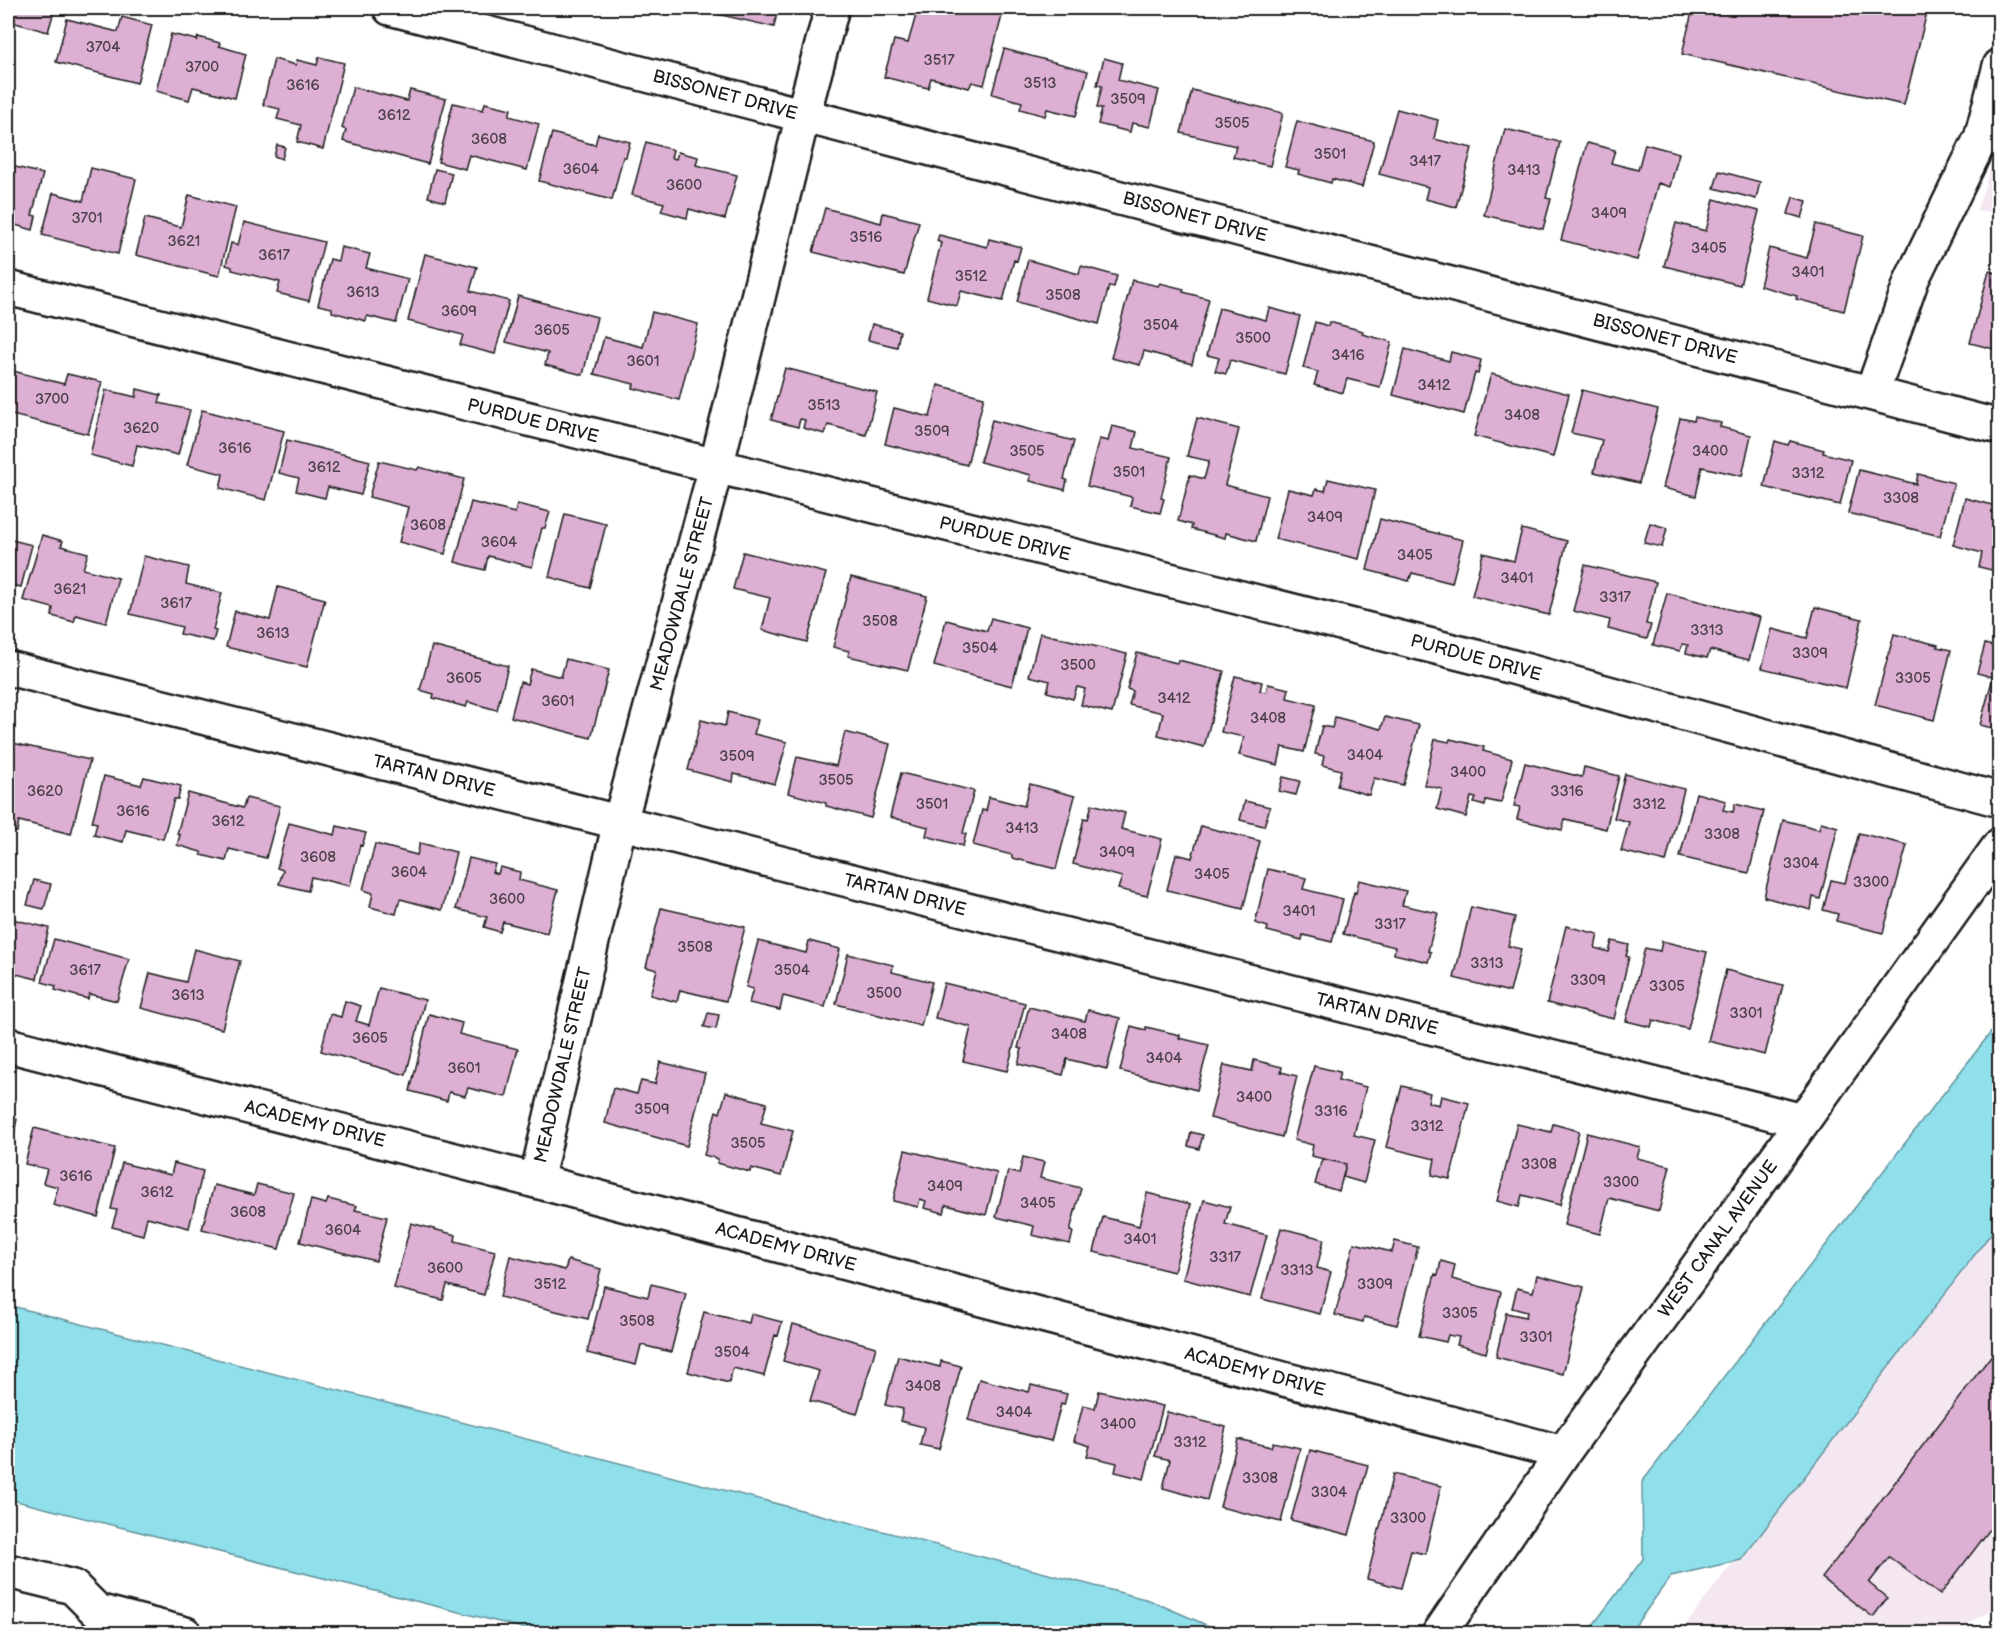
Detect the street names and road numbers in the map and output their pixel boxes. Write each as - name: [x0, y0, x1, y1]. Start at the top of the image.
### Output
- street label: BISSONET DRIVE: [650, 66, 800, 124]
- street label: BISSONET DRIVE: [1120, 188, 1270, 246]
- street label: BISSONET DRIVE: [1590, 310, 1740, 368]
- street label: PURDUE DRIVE: [465, 395, 601, 448]
- street label: MEADOWDALE STREET: [646, 495, 718, 693]
- street label: PURDUE DRIVE: [937, 513, 1073, 566]
- street label: PURDUE DRIVE: [1408, 630, 1544, 686]
- street label: TARTAN DRIVE: [371, 751, 498, 801]
- street label: TARTAN DRIVE: [842, 870, 969, 920]
- street label: MEADOWDALE STREET: [530, 965, 596, 1165]
- street label: TARTAN DRIVE: [1314, 989, 1441, 1039]
- street label: ACADEMY DRIVE: [242, 1096, 388, 1152]
- street label: WEST CANAL AVENUE: [1654, 1156, 1782, 1322]
- street label: ACADEMY DRIVE: [713, 1218, 859, 1276]
- street label: ACADEMY DRIVE: [1182, 1343, 1328, 1401]

